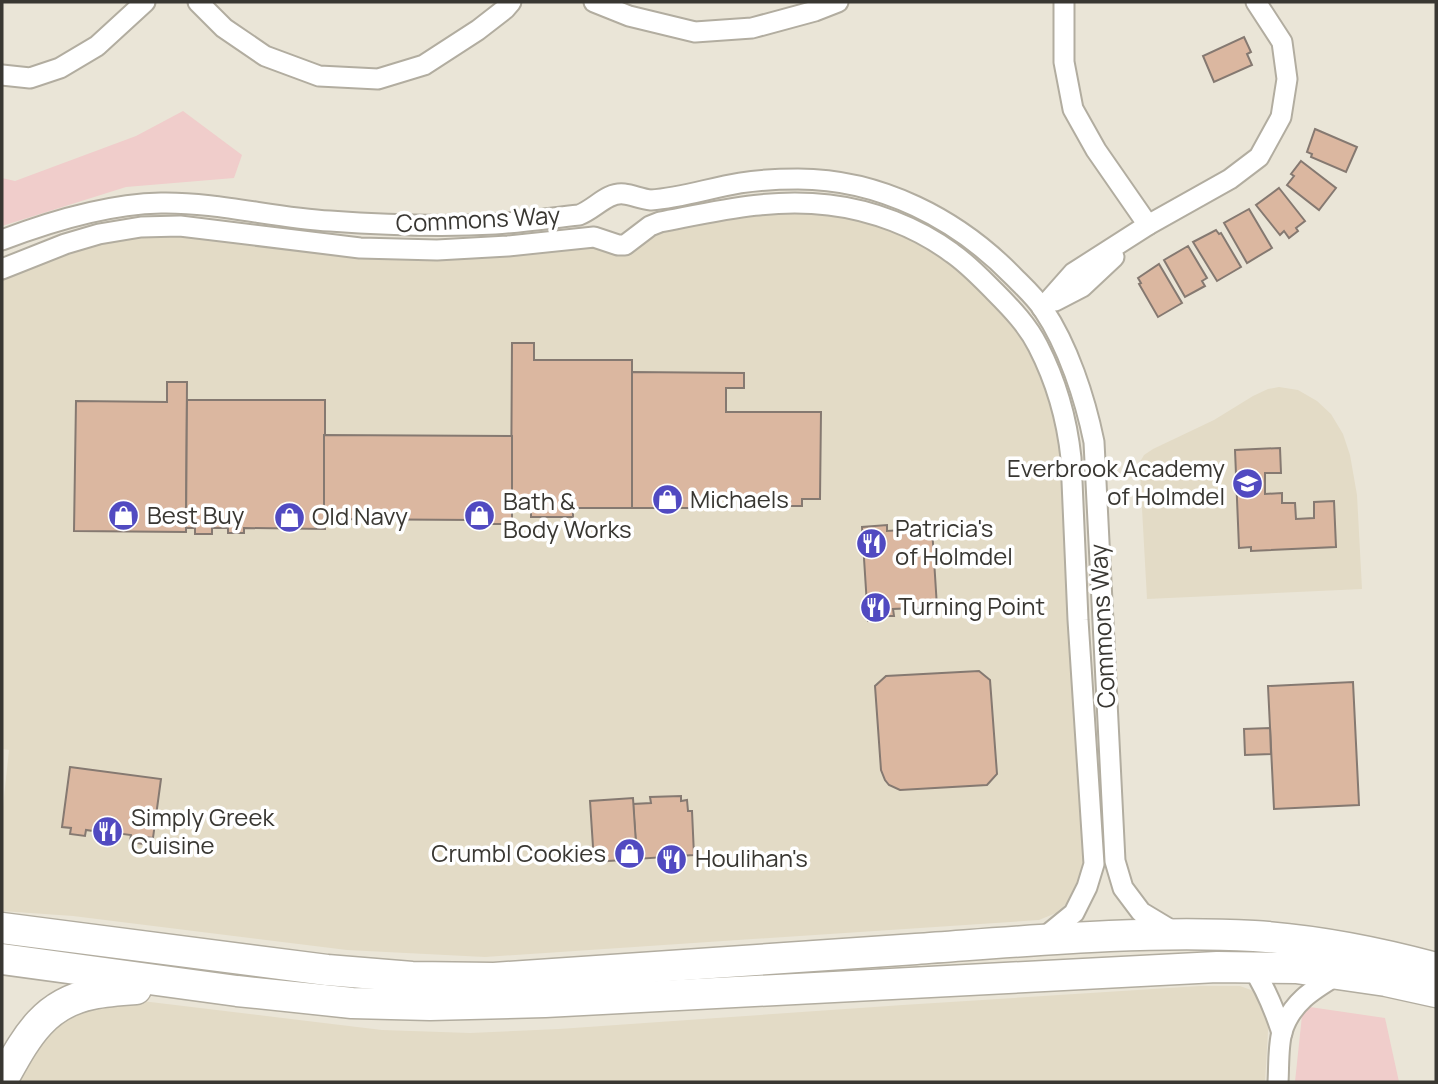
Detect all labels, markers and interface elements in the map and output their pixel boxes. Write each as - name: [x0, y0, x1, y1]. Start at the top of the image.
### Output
- street label: Commons Way: [395, 198, 561, 239]
- place label: Everbrook Academy of Holmdel: [1007, 451, 1225, 512]
- school or university icon: Everbrook Academy of Holmdel: [1231, 466, 1265, 500]
- place label: Michaels: [690, 482, 789, 515]
- shop icon: Michaels: [650, 483, 684, 517]
- place label: Bath & Body Works: [503, 484, 632, 545]
- place label: Best Buy: [147, 498, 245, 531]
- shop icon: Best Buy: [107, 499, 141, 533]
- place label: Old Navy: [312, 499, 408, 532]
- shop icon: Bath & Body Works: [463, 499, 497, 533]
- shop icon: Old Navy: [272, 500, 306, 534]
- place label: Patricia's of Holmdel: [895, 511, 1013, 572]
- restaurant icon: Patricia's of Holmdel: [855, 526, 889, 560]
- street label: Commons Way: [1081, 543, 1122, 709]
- place label: Turning Point: [898, 589, 1045, 622]
- restaurant icon: Turning Point: [858, 590, 892, 624]
- place label: Simply Greek Cuisine: [131, 800, 275, 861]
- restaurant icon: Simply Greek Cuisine: [91, 815, 125, 849]
- place label: Crumbl Cookies: [431, 836, 606, 869]
- shop icon: Crumbl Cookies: [612, 837, 646, 871]
- place label: Houlihan's: [695, 841, 808, 874]
- restaurant icon: Houlihan's: [655, 842, 689, 876]

